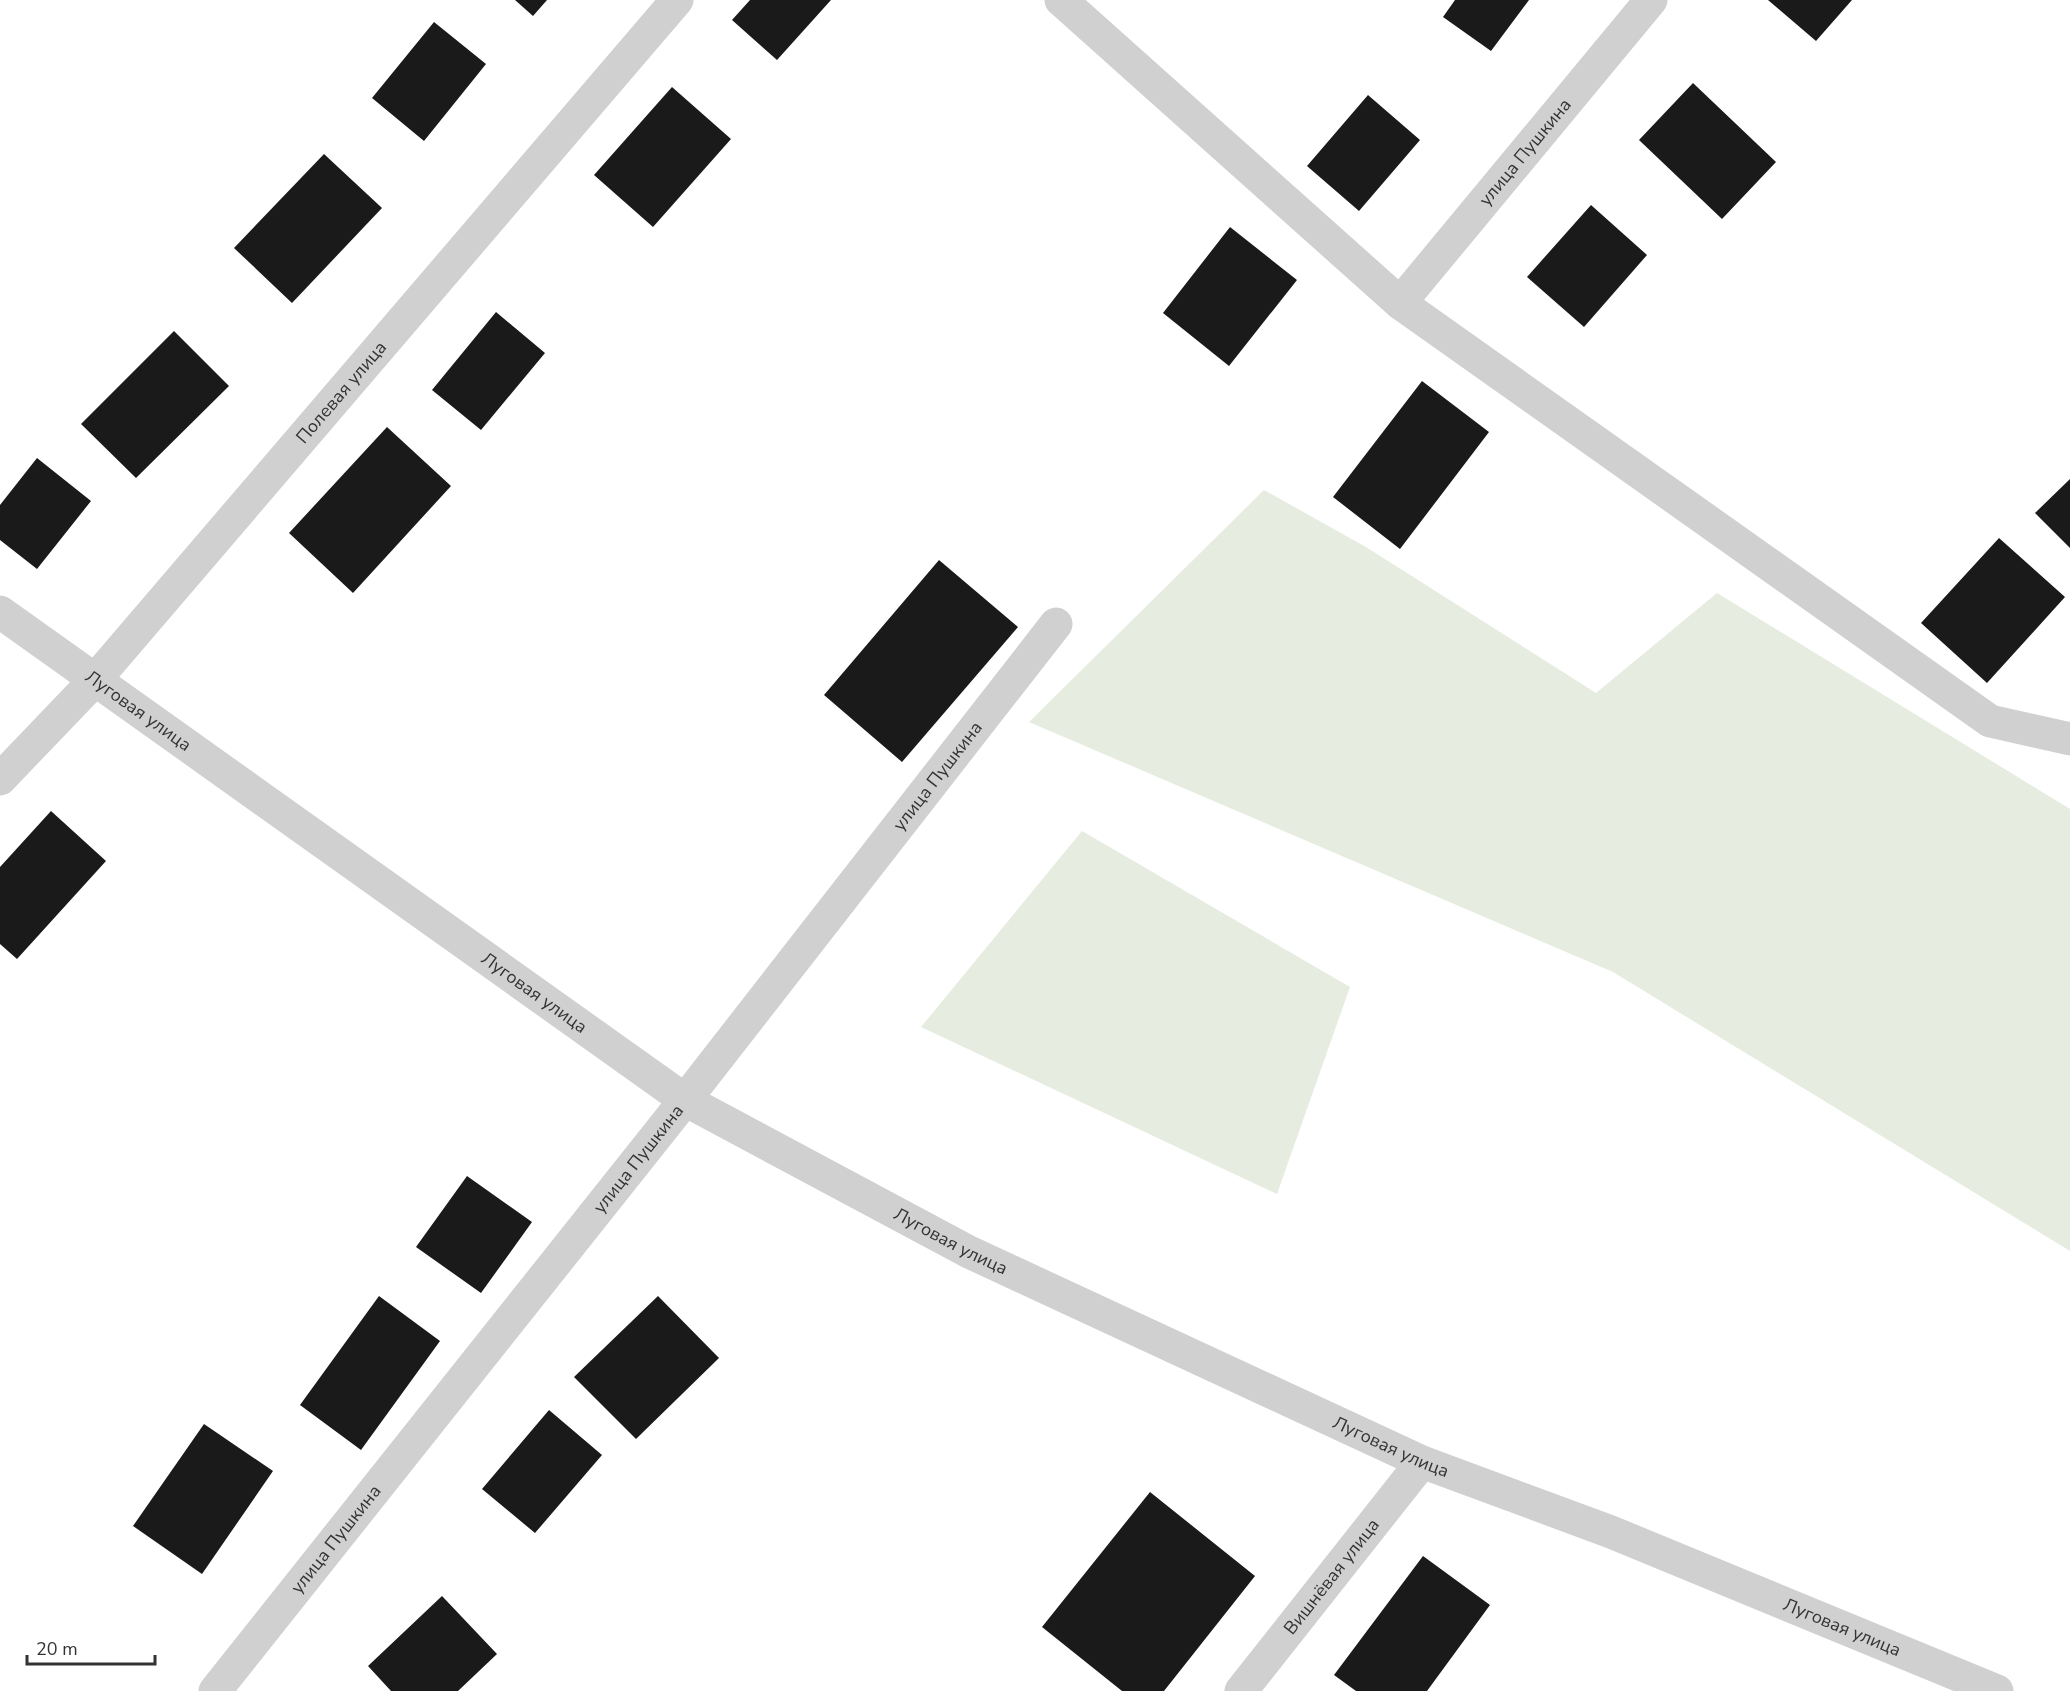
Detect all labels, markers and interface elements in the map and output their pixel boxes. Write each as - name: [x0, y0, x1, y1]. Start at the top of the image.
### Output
- street label: улица Пушкина: [1474, 93, 1577, 211]
- street label: Полевая улица: [291, 336, 392, 449]
- street label: Луговая улица: [81, 665, 196, 757]
- street label: улица Пушкина: [887, 716, 988, 836]
- street label: Луговая улица: [476, 947, 592, 1039]
- street label: улица Пушкина: [588, 1099, 689, 1218]
- street label: Луговая улица: [890, 1202, 1012, 1280]
- street label: Луговая улица: [1329, 1410, 1452, 1483]
- street label: улица Пушкина: [285, 1480, 386, 1599]
- street label: Вишнёвая улица: [1278, 1513, 1385, 1639]
- street label: Луговая улица: [1780, 1592, 1904, 1662]
- scale bar: [27, 1628, 154, 1666]
- text: 20 m: [36, 1637, 78, 1661]

